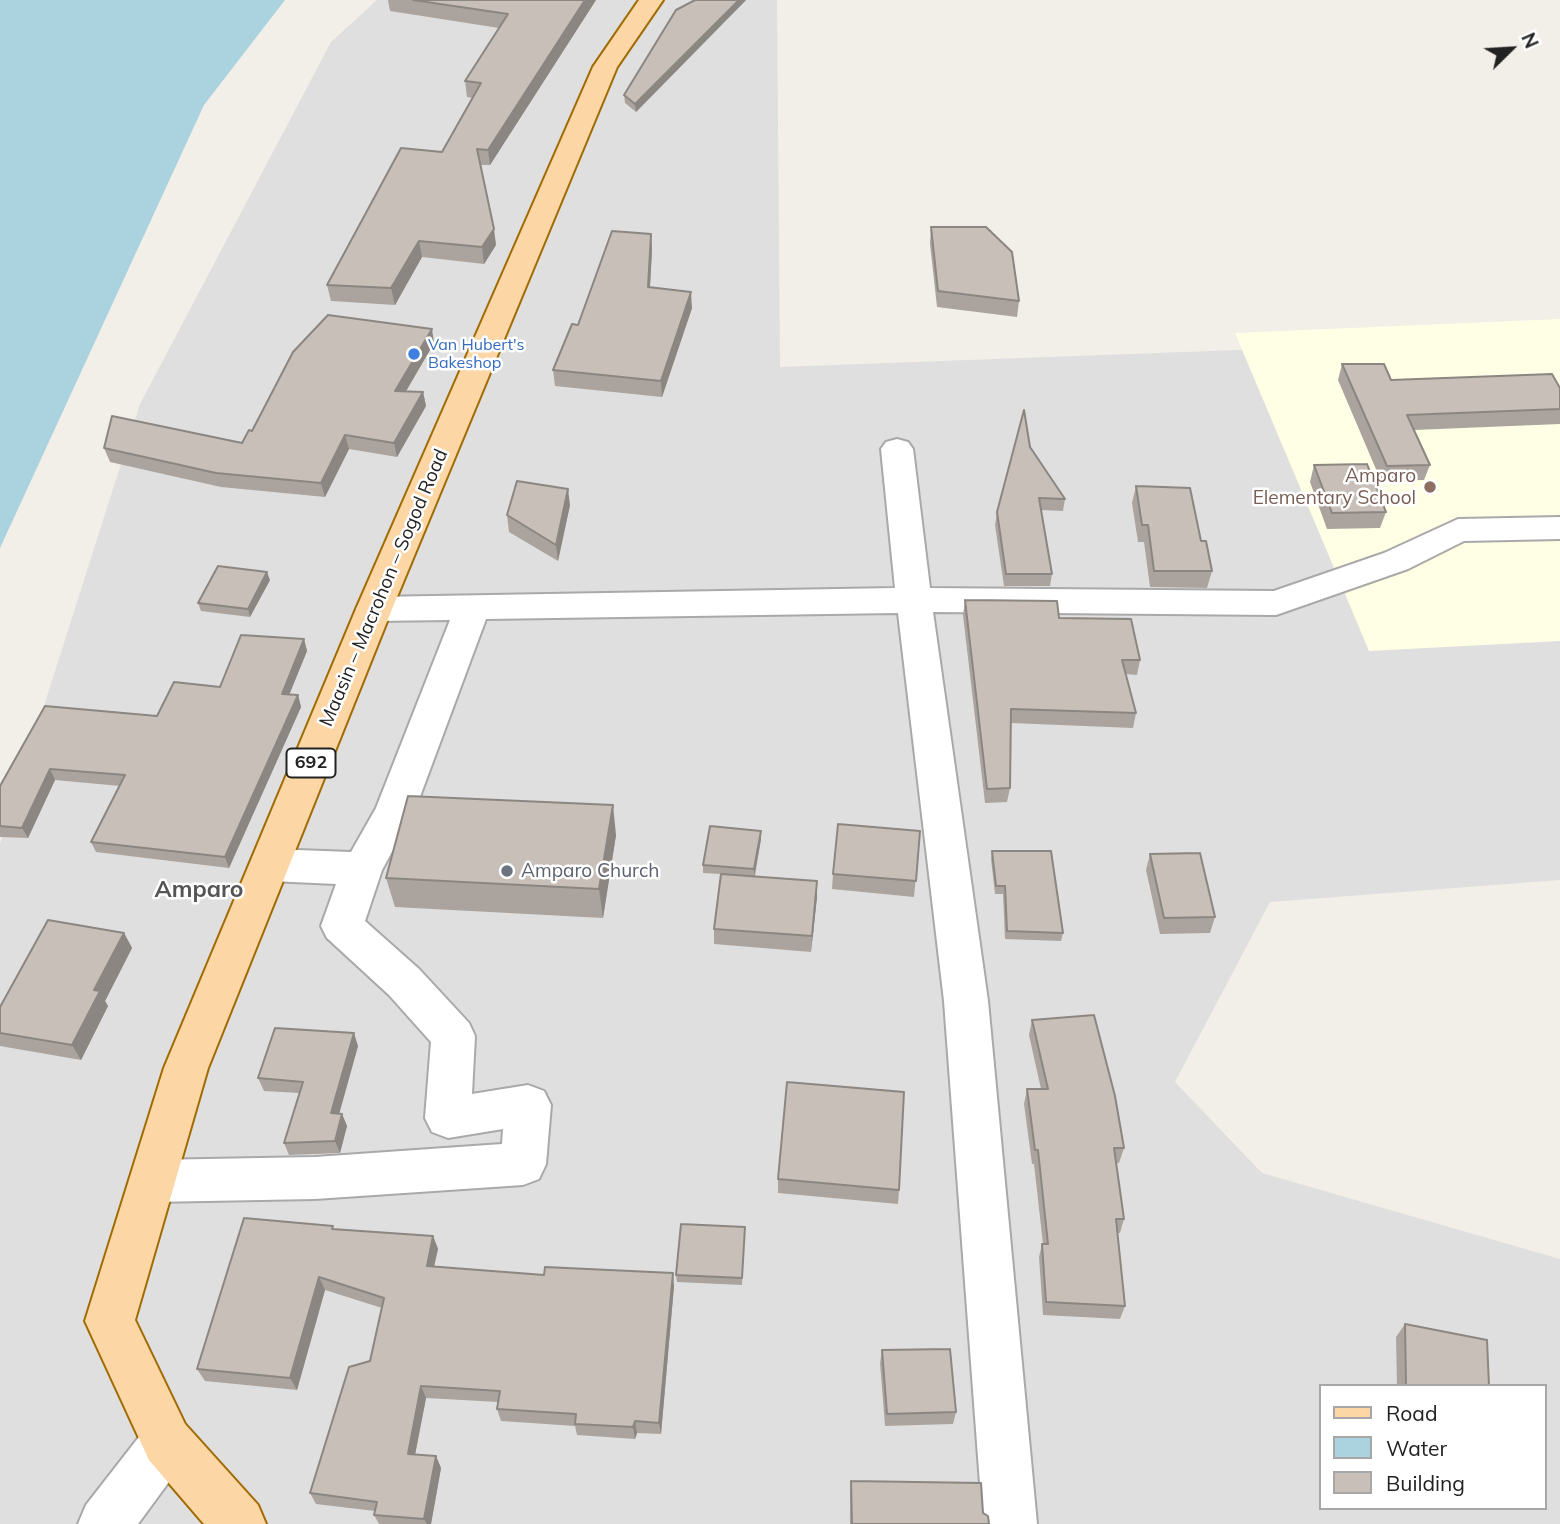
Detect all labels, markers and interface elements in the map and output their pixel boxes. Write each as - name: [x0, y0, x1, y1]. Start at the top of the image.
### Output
- north arrow: [1476, 14, 1546, 84]
- text: N: [1516, 29, 1544, 52]
- place label: Van Hubert's Bakeshop: [428, 335, 524, 373]
- marker: Van Hubert's Bakeshop: [406, 346, 422, 362]
- street label: Maasin – Macrohon – Sogod Road: [315, 446, 453, 730]
- place label: Amparo Elementary School: [1253, 465, 1416, 509]
- marker: Amparo Elementary School: [1422, 479, 1438, 495]
- road number: 692: [286, 748, 336, 778]
- place label: Amparo Church: [521, 860, 659, 882]
- marker: Amparo Church: [499, 863, 515, 879]
- district label: Amparo: [155, 876, 243, 904]
- legend: [1318, 1384, 1546, 1510]
- text: Road: [1386, 1400, 1437, 1426]
- text: Water: [1386, 1435, 1447, 1461]
- text: Building: [1386, 1470, 1465, 1496]

